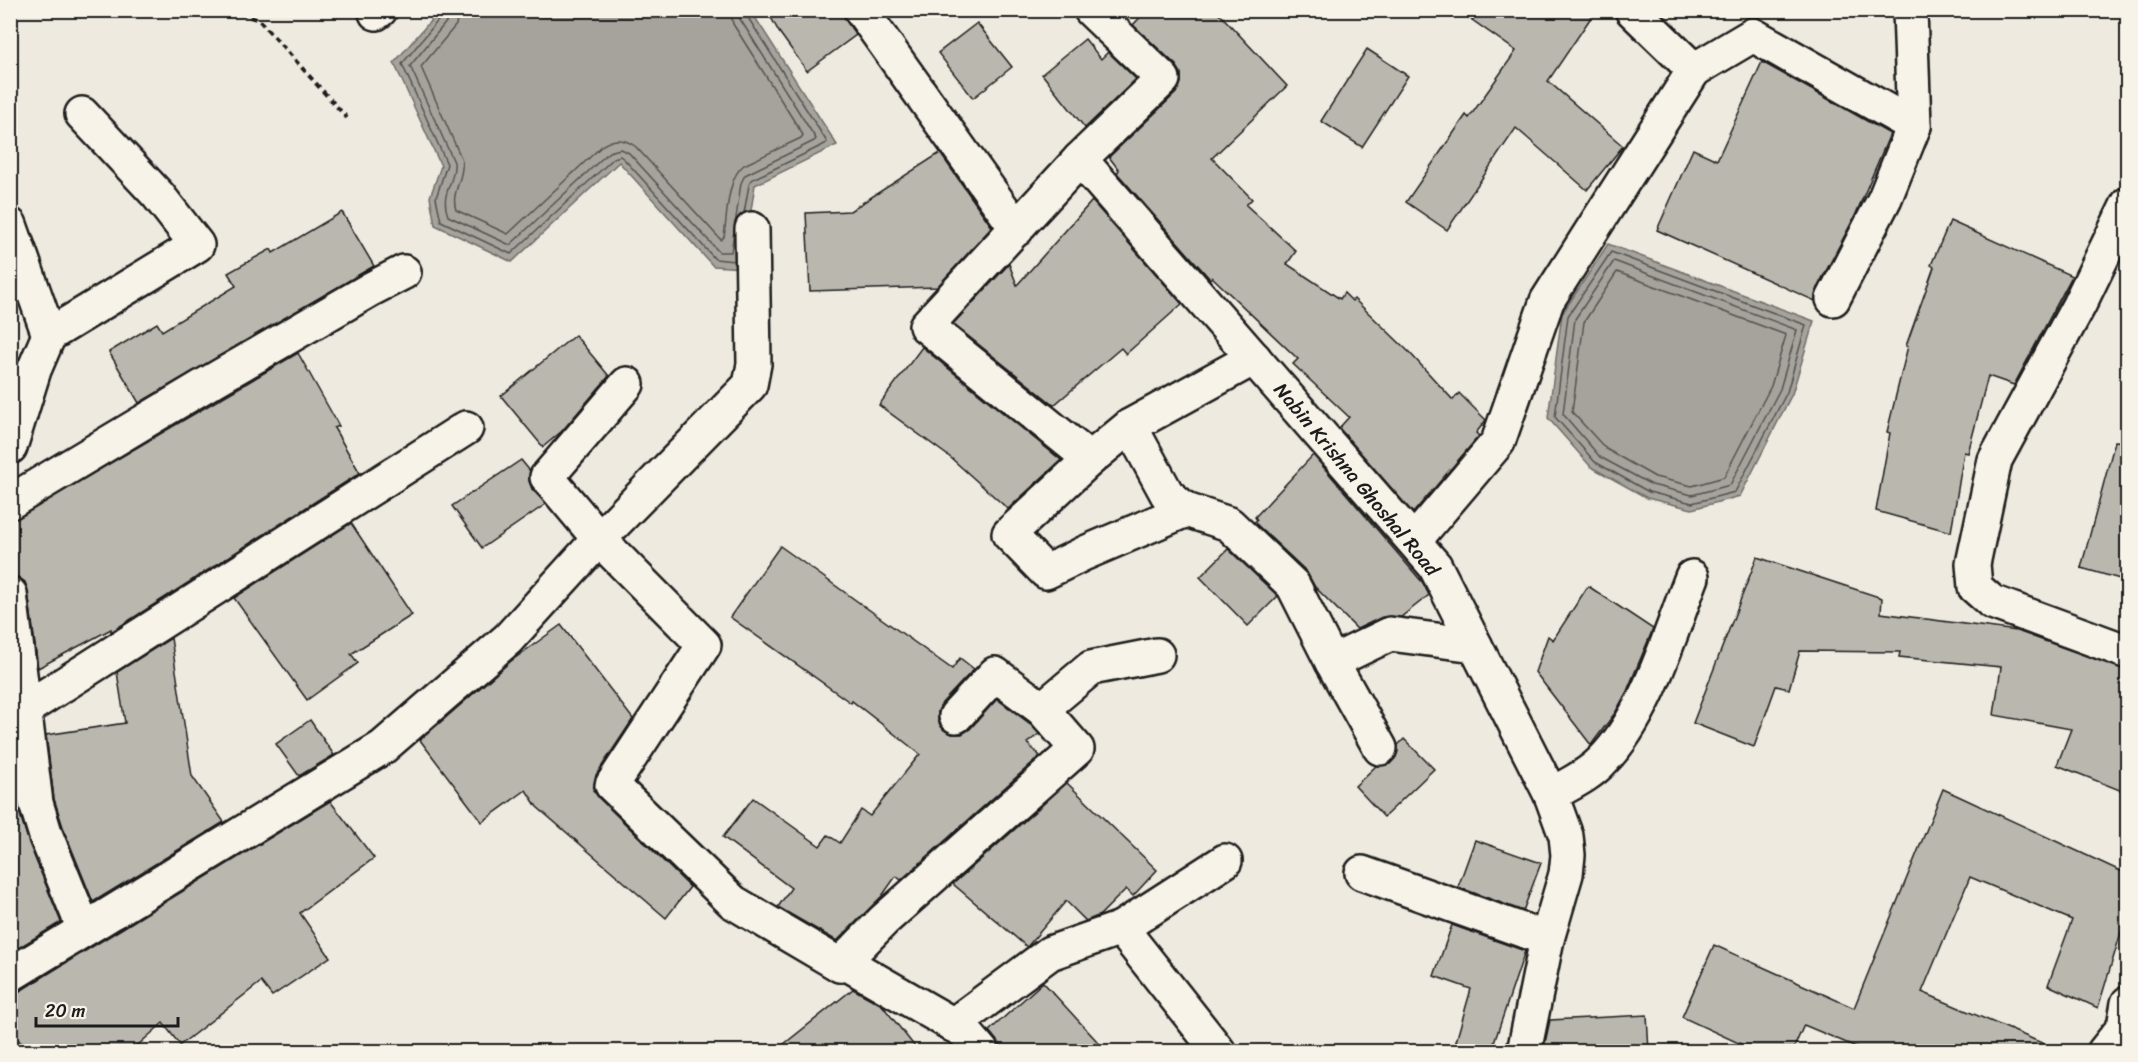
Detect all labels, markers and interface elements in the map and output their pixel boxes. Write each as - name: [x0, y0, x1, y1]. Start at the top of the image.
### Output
- street label: Nabin Krishna Ghoshal Road: [1265, 374, 1450, 585]
- scale bar: [36, 990, 178, 1028]
- text: 20 m: [45, 995, 85, 1027]

